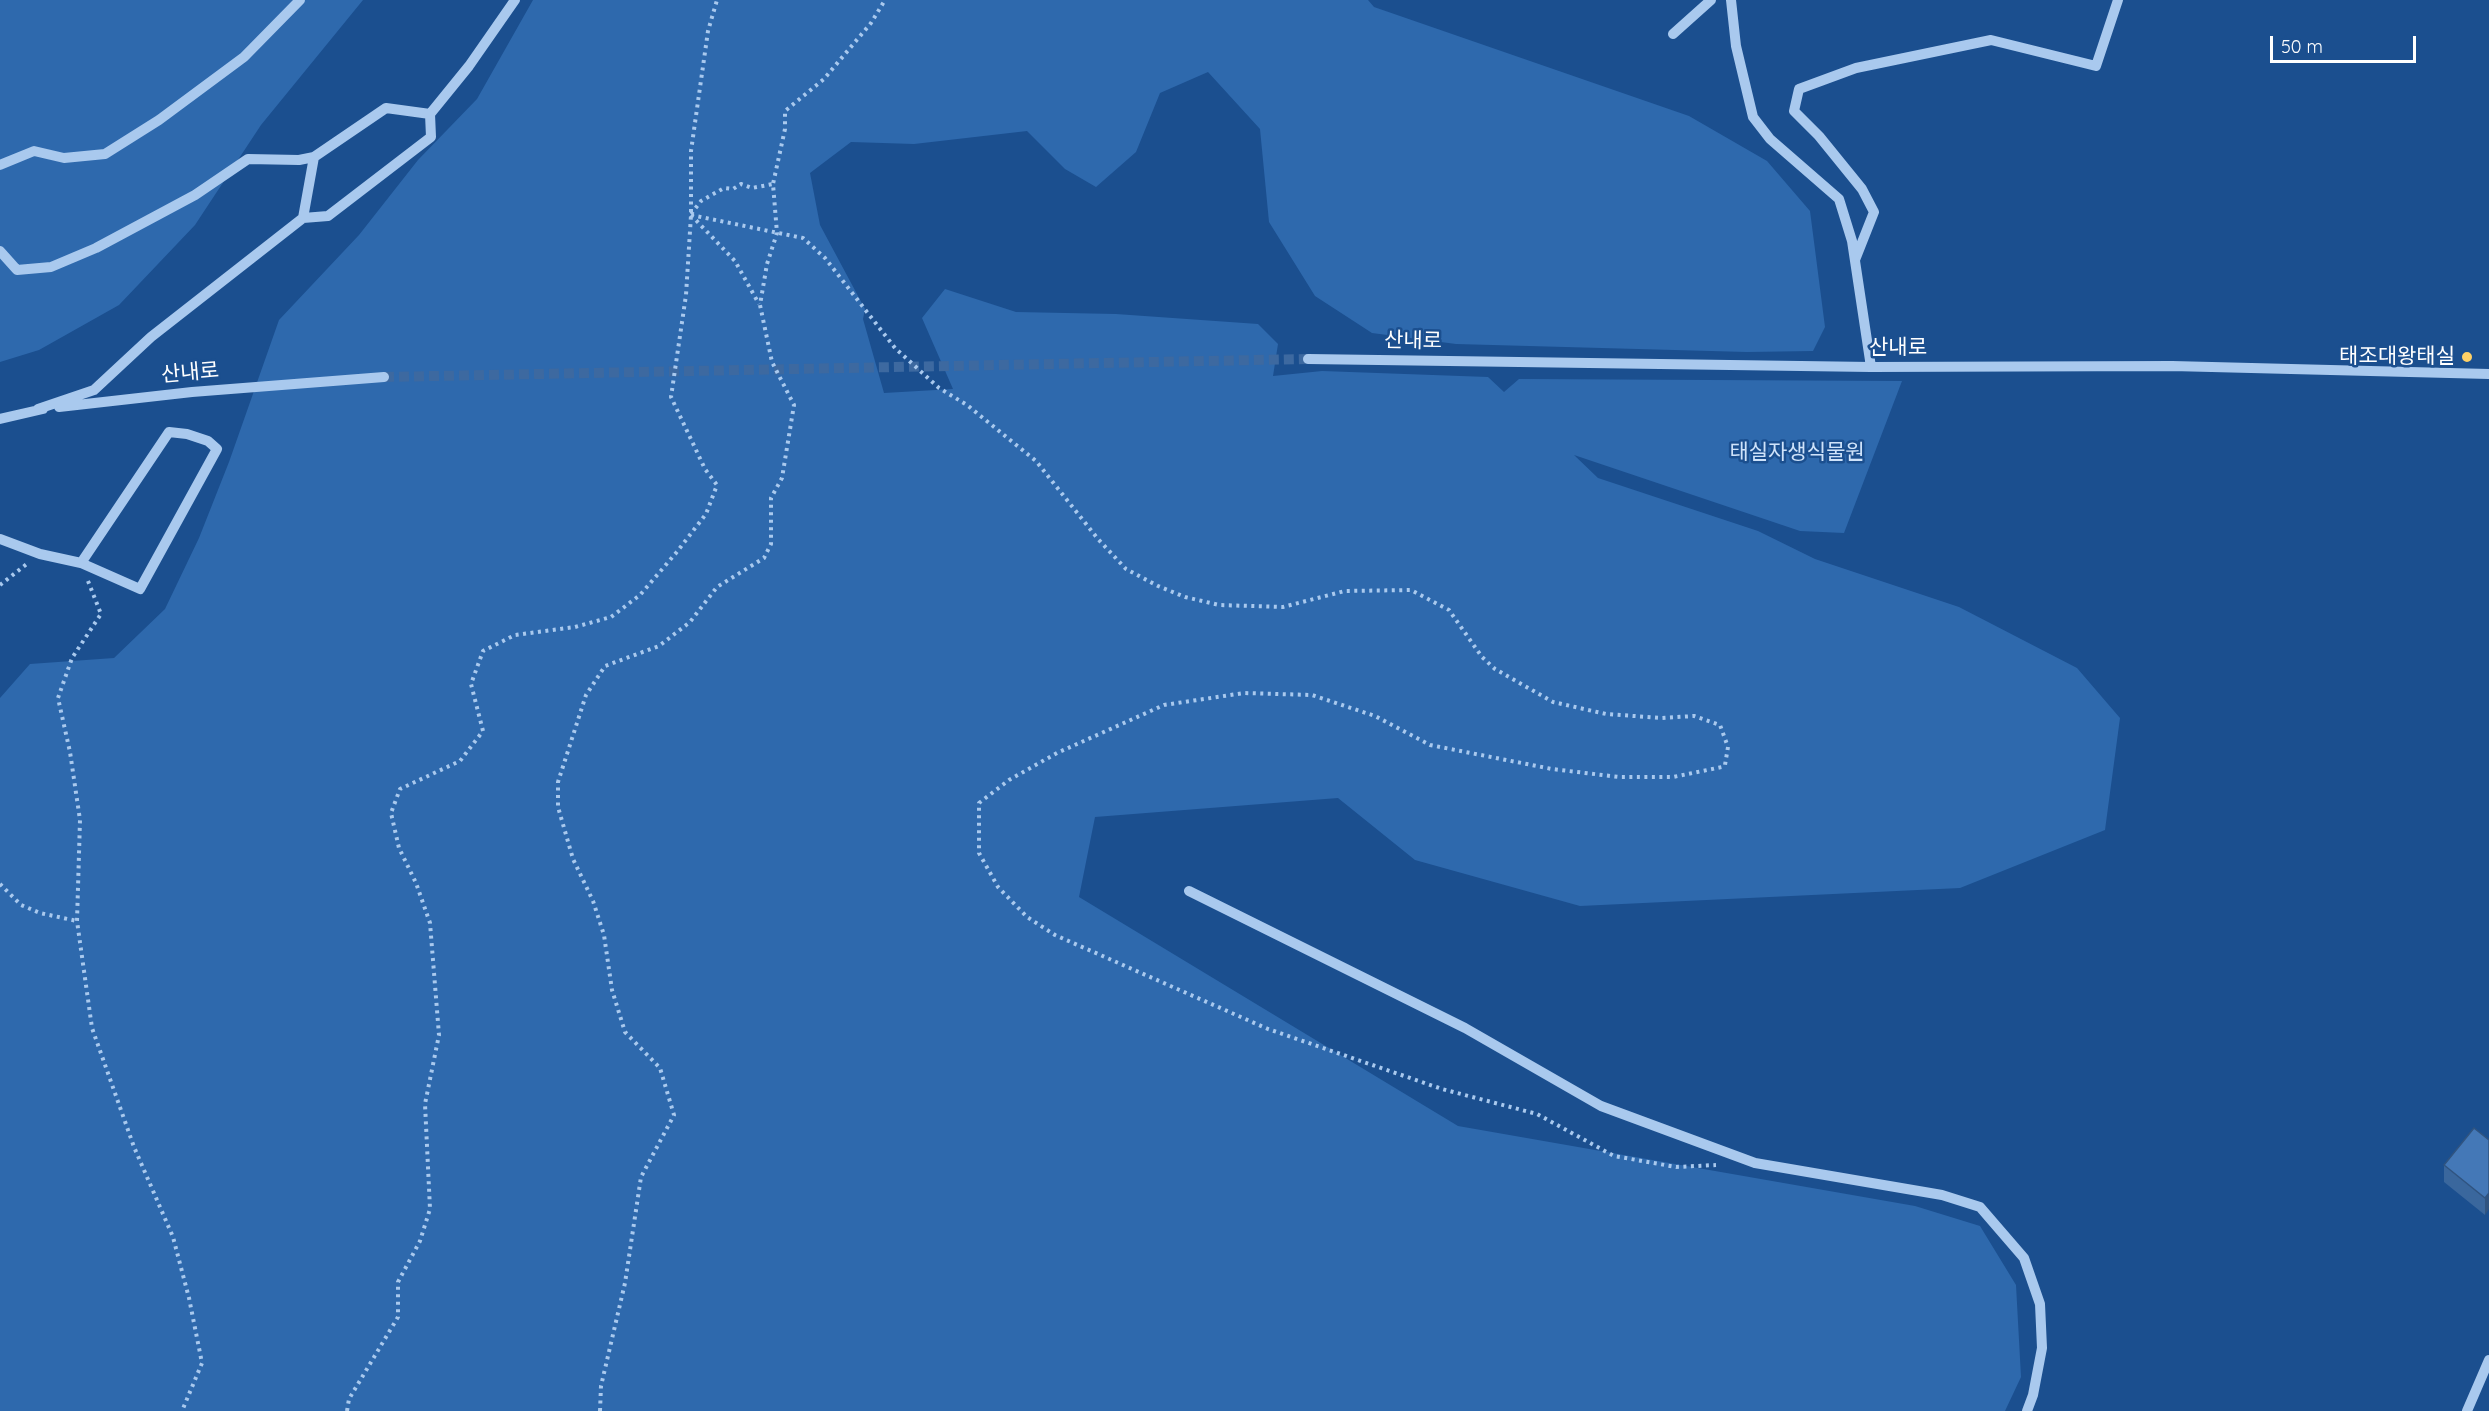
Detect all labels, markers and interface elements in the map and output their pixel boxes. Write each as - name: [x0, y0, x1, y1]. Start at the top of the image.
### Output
- scale bar: [2273, 24, 2418, 62]
- text: 50 m: [2281, 35, 2323, 58]
- street label: 산내로: [1384, 328, 1442, 354]
- street label: 산내로: [1869, 335, 1927, 361]
- place label: 태조대왕태실: [2339, 344, 2455, 370]
- marker: 태조대왕태실: [2460, 350, 2474, 364]
- street label: 산내로: [160, 358, 220, 388]
- park label: 태실자생식물원: [1729, 440, 1865, 466]

